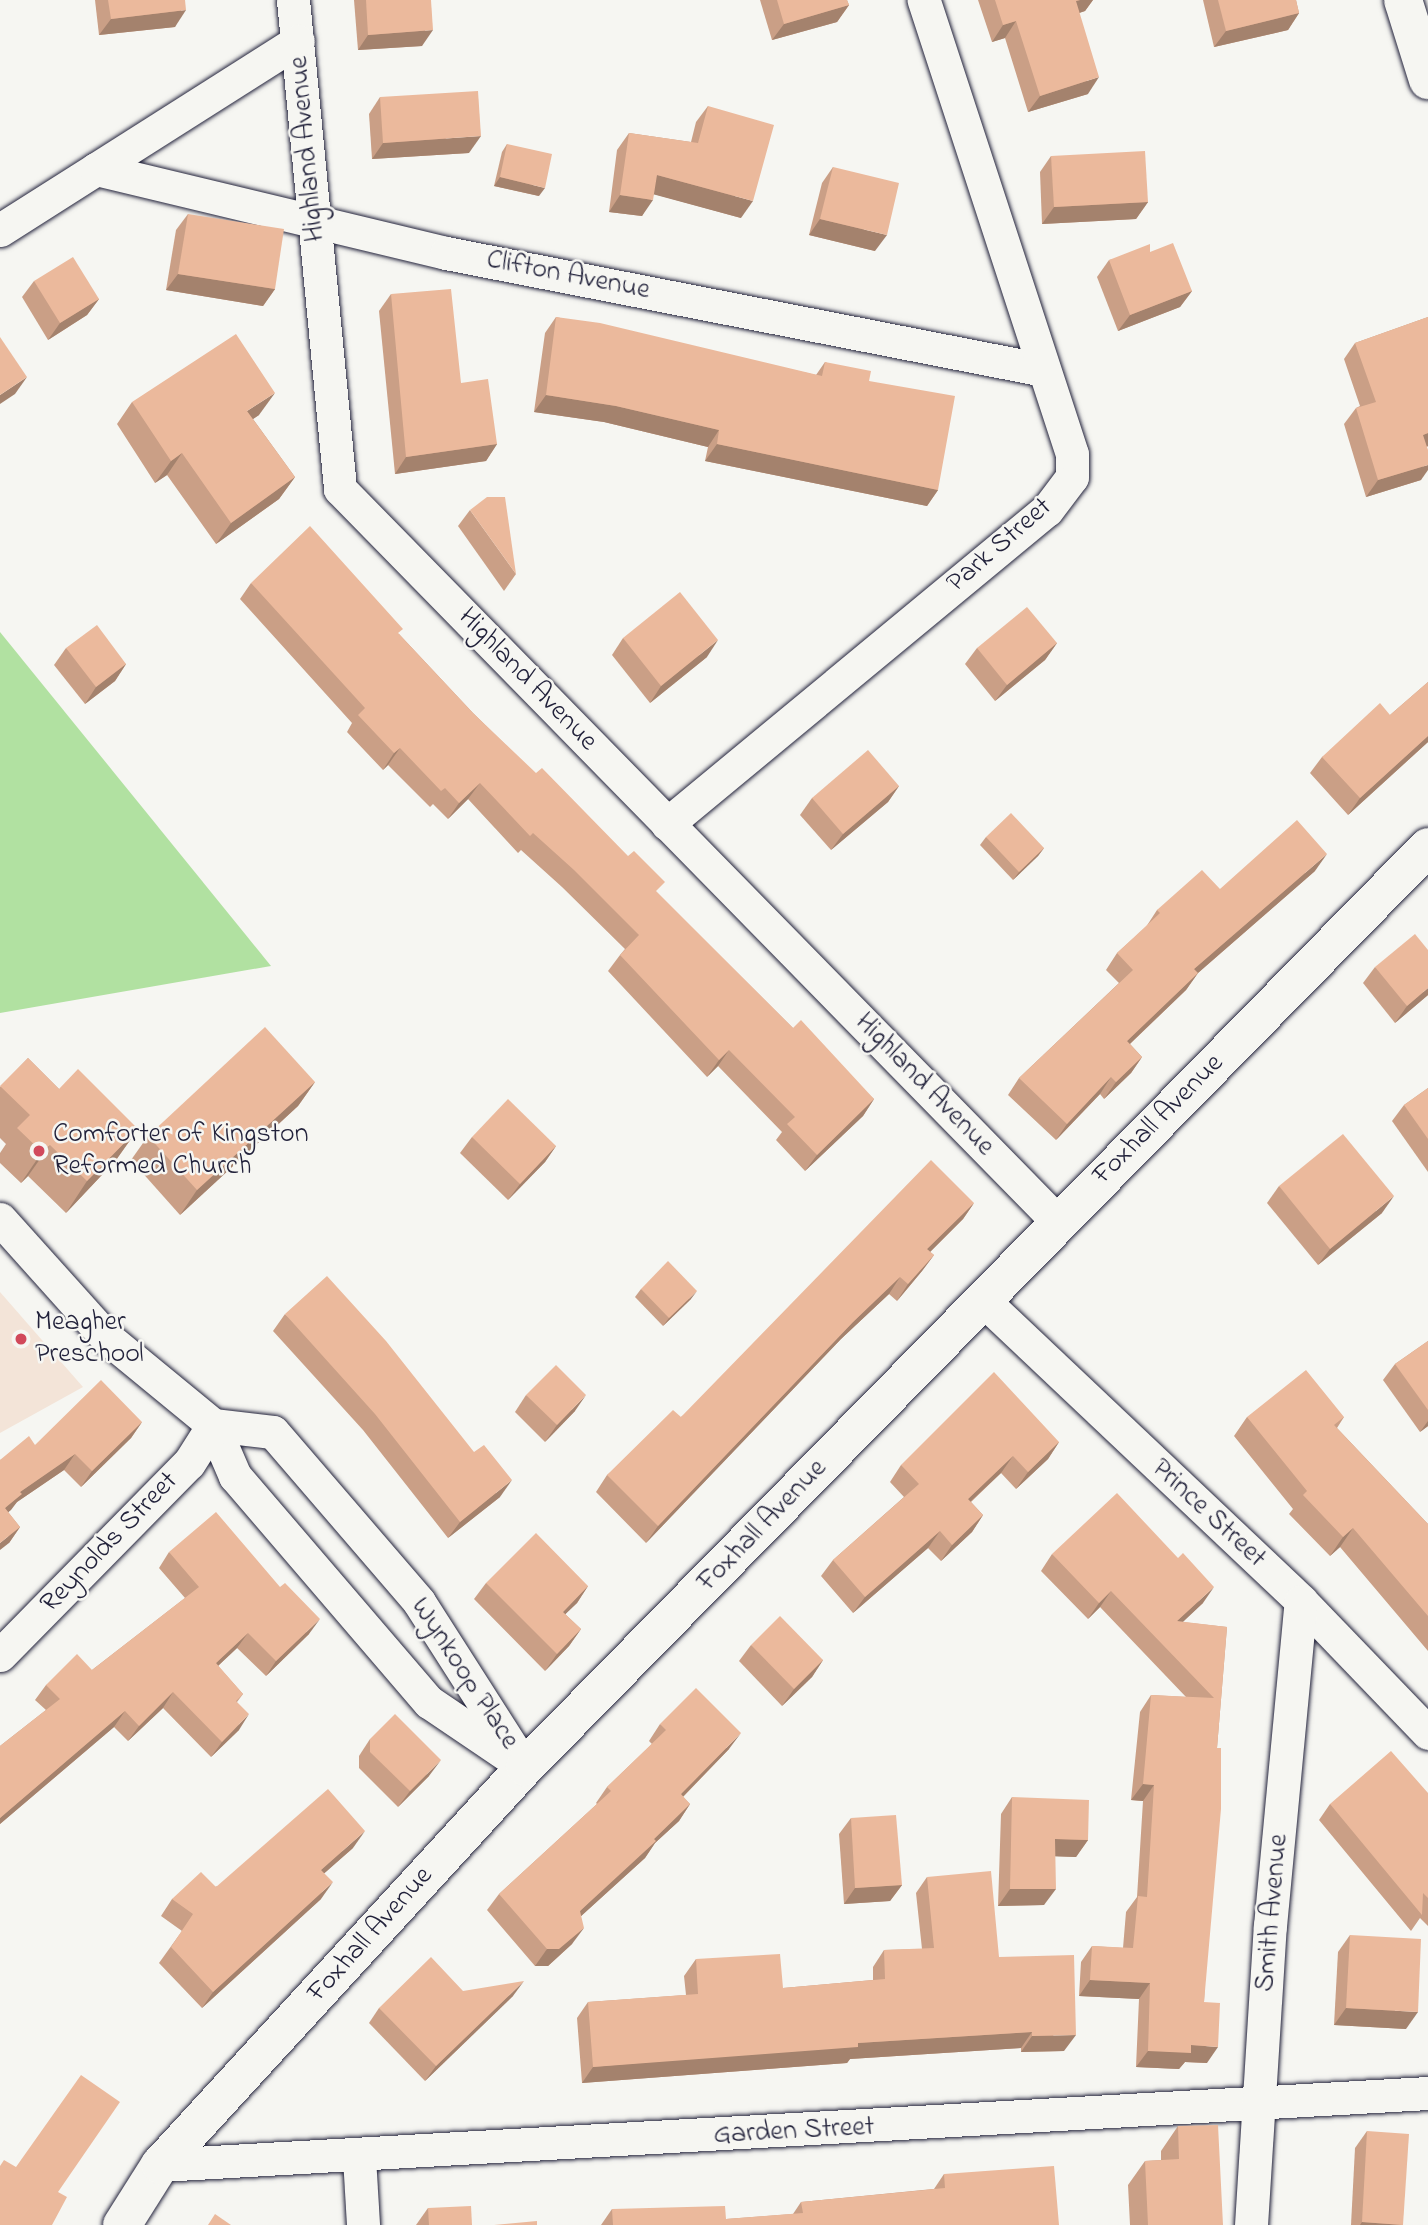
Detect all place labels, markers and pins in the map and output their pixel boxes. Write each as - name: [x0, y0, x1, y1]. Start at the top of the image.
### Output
- place label: Comforter of Kingston Reformed Church: [53, 1118, 308, 1184]
- marker: Comforter of Kingston Reformed Church: [31, 1143, 47, 1159]
- place label: Meagher Preschool: [35, 1306, 144, 1372]
- marker: Meagher Preschool: [13, 1331, 29, 1347]

